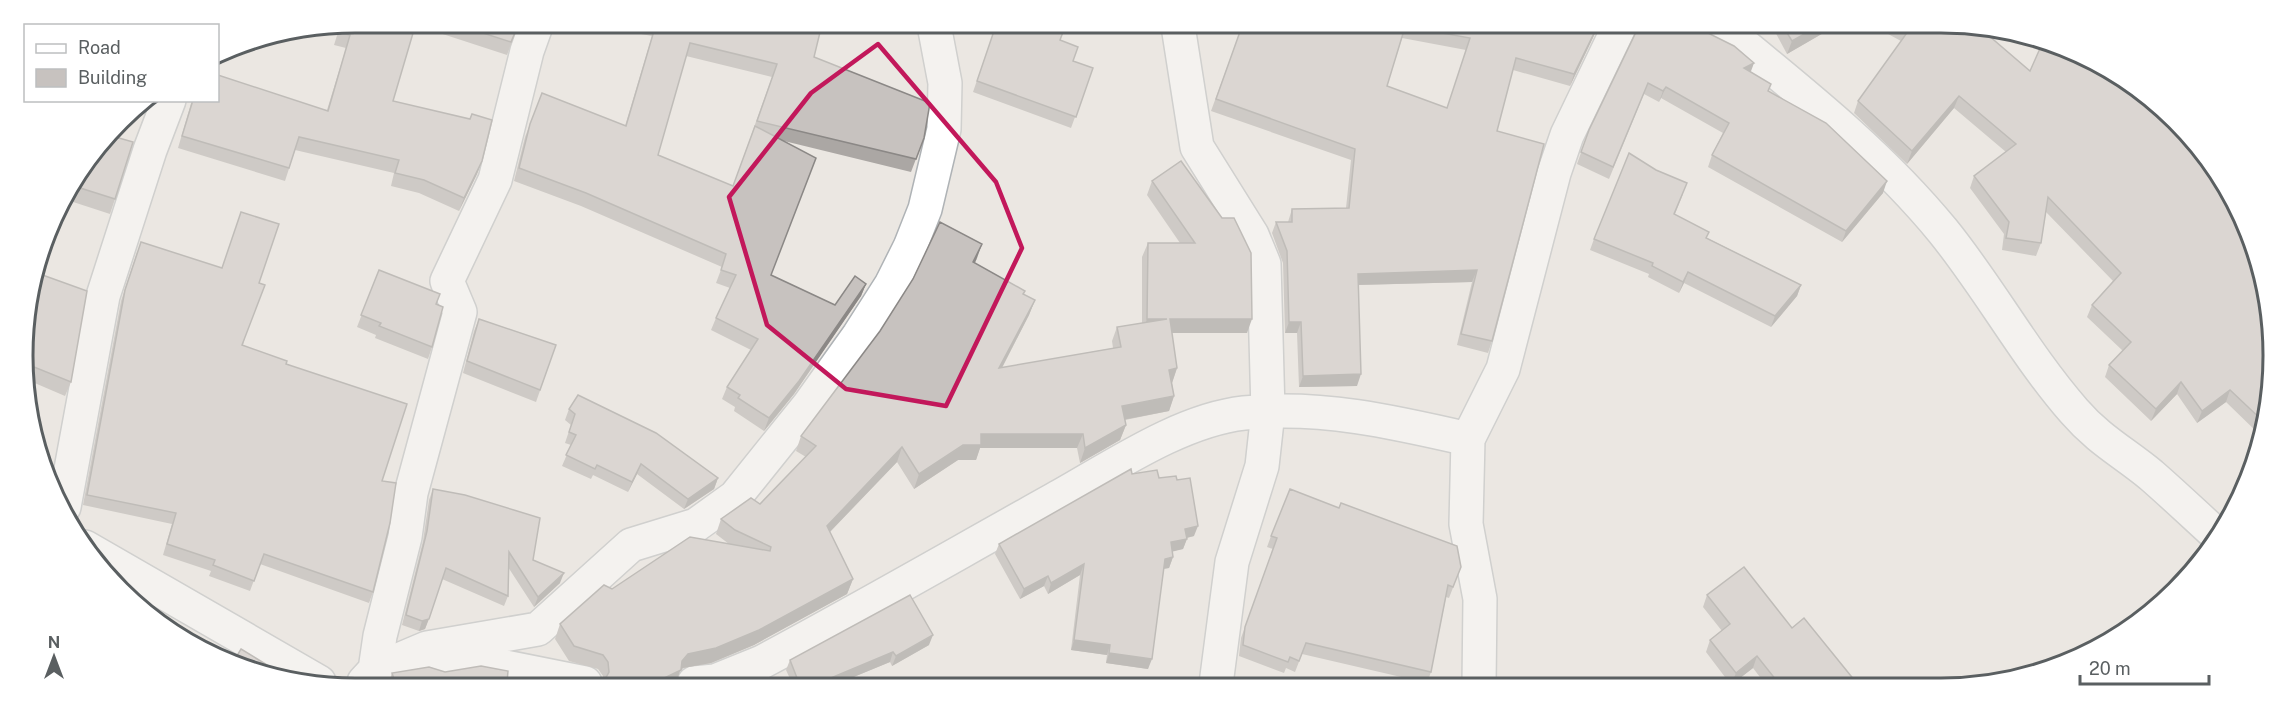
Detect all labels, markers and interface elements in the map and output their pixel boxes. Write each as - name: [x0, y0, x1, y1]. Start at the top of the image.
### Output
- legend: [24, 24, 219, 102]
- text: Road: [78, 37, 121, 58]
- text: Building: [78, 67, 147, 88]
- north arrow: [24, 627, 84, 687]
- text: N: [48, 633, 60, 652]
- scale bar: [2080, 648, 2209, 686]
- text: 20 m: [2089, 658, 2131, 679]

